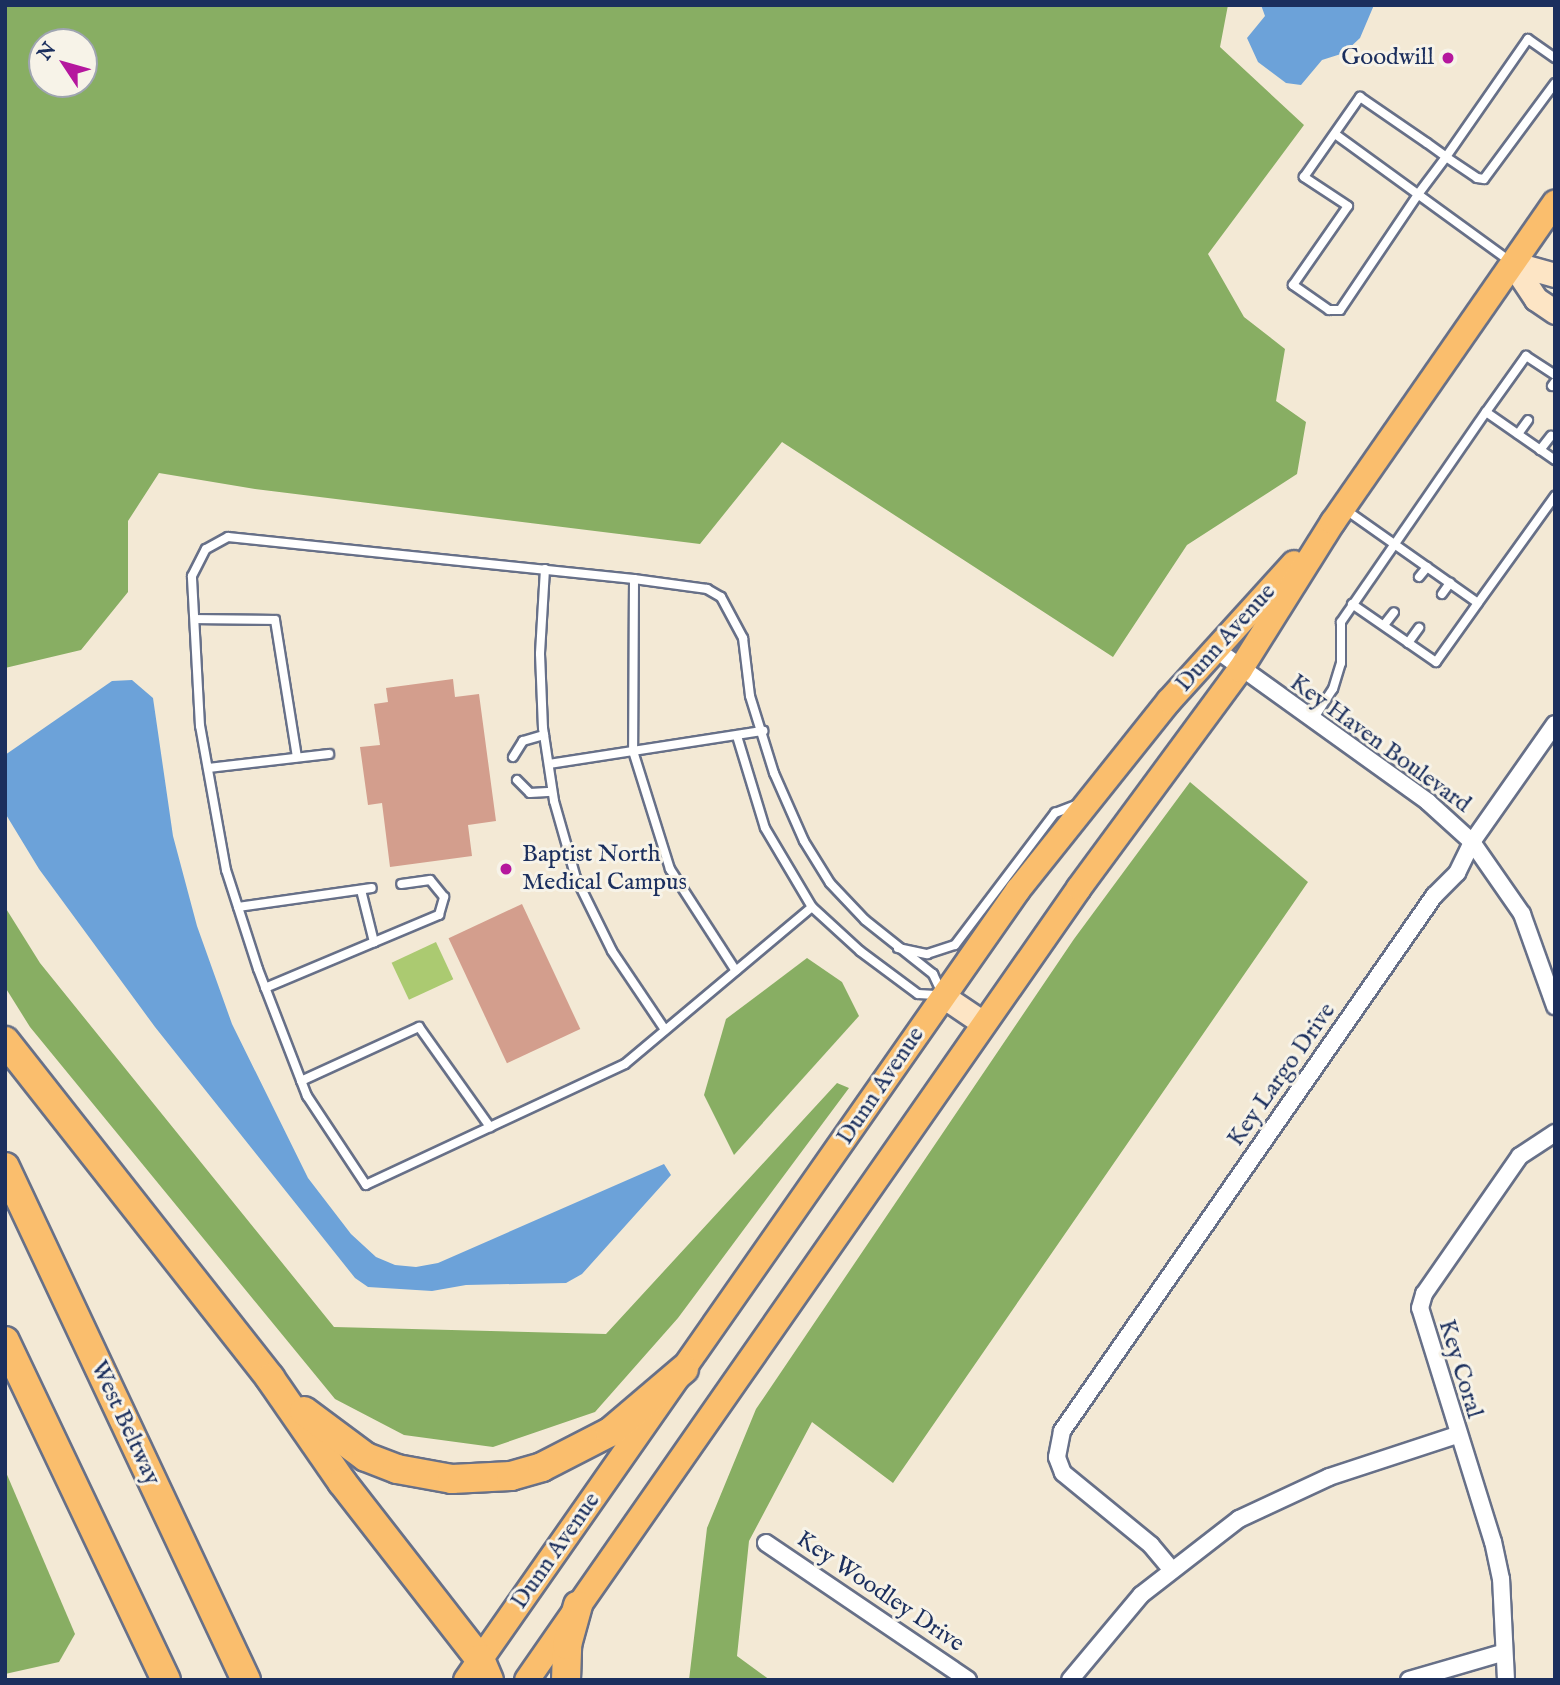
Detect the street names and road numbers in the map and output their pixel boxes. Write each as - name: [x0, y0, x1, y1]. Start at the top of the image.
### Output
- street label: Dunn Avenue: [1170, 578, 1282, 698]
- street label: Key Haven Boulevard: [1284, 669, 1476, 819]
- street label: Key Largo Drive: [1222, 998, 1342, 1152]
- street label: Dunn Avenue: [831, 1022, 931, 1150]
- street label: Key Coral: [1431, 1316, 1489, 1422]
- street label: West Beltway: [84, 1356, 166, 1490]
- street label: Dunn Avenue: [505, 1487, 607, 1615]
- street label: Key Woodley Drive: [791, 1525, 969, 1659]

